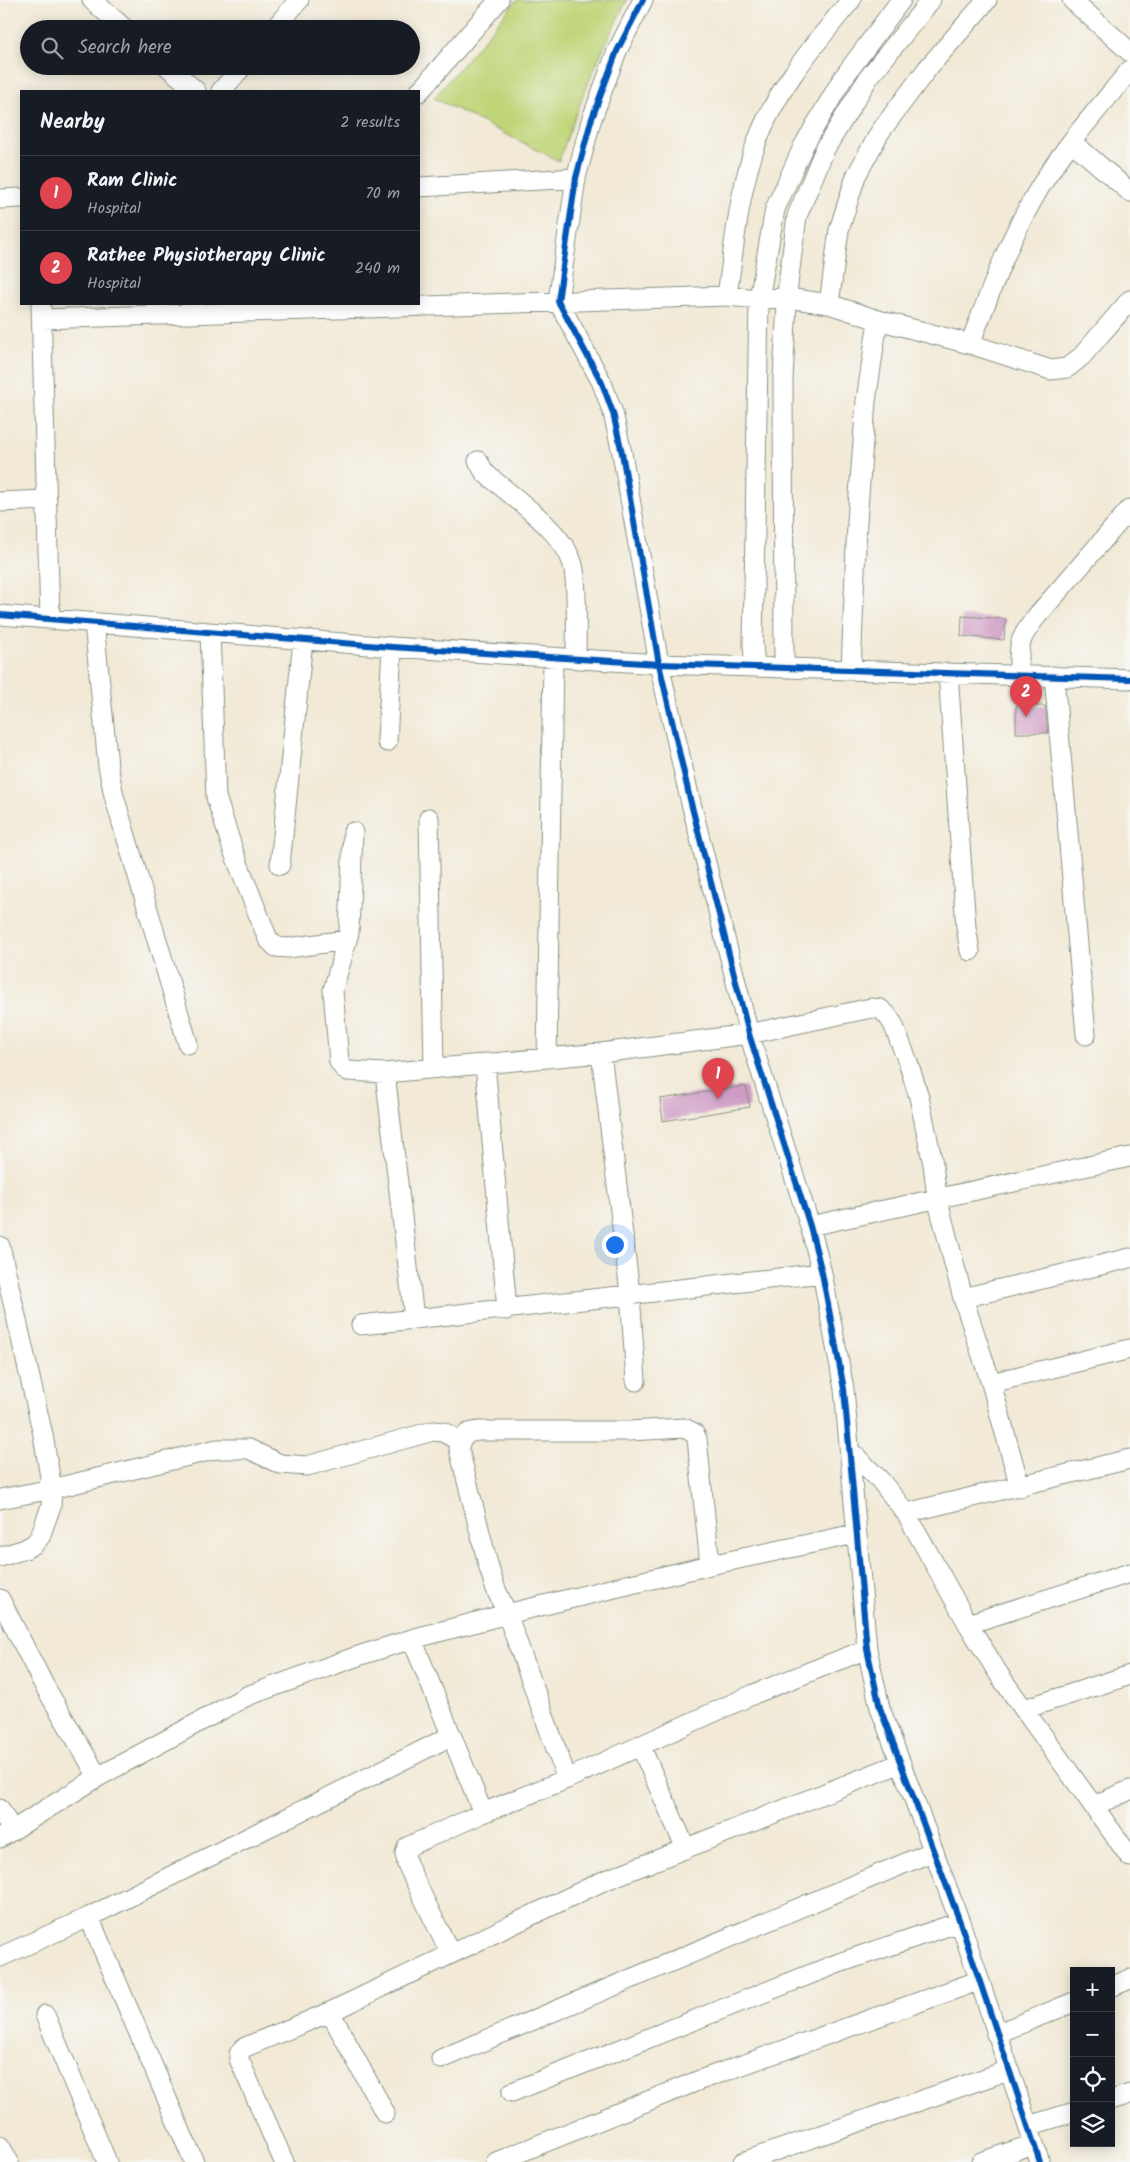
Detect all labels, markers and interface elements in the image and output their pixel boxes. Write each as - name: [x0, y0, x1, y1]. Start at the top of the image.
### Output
- search box: [20, 20, 420, 75]
- text: Search here: [78, 33, 172, 63]
- icon: search: [38, 34, 66, 62]
- text: Nearby: [40, 106, 105, 139]
- text: 2 results: [340, 110, 400, 135]
- text: Ram Clinic: [87, 166, 177, 196]
- text: 1: [54, 181, 58, 206]
- text: 70 m: [365, 181, 400, 206]
- text: Hospital: [87, 196, 141, 221]
- text: Rathee Physiotherapy Clinic: [87, 241, 326, 271]
- text: 2: [51, 256, 61, 281]
- text: 240 m: [355, 256, 400, 281]
- text: Hospital: [87, 271, 141, 296]
- pin: 2: [1010, 676, 1042, 717]
- pin: 1: [702, 1058, 734, 1099]
- your location: [602, 1232, 628, 1258]
- map controls: [1070, 1967, 1115, 2147]
- button: +: [1070, 1967, 1115, 2012]
- button: −: [1070, 2012, 1115, 2057]
- button: locate: [1070, 2057, 1115, 2102]
- button: layers: [1070, 2102, 1115, 2147]

